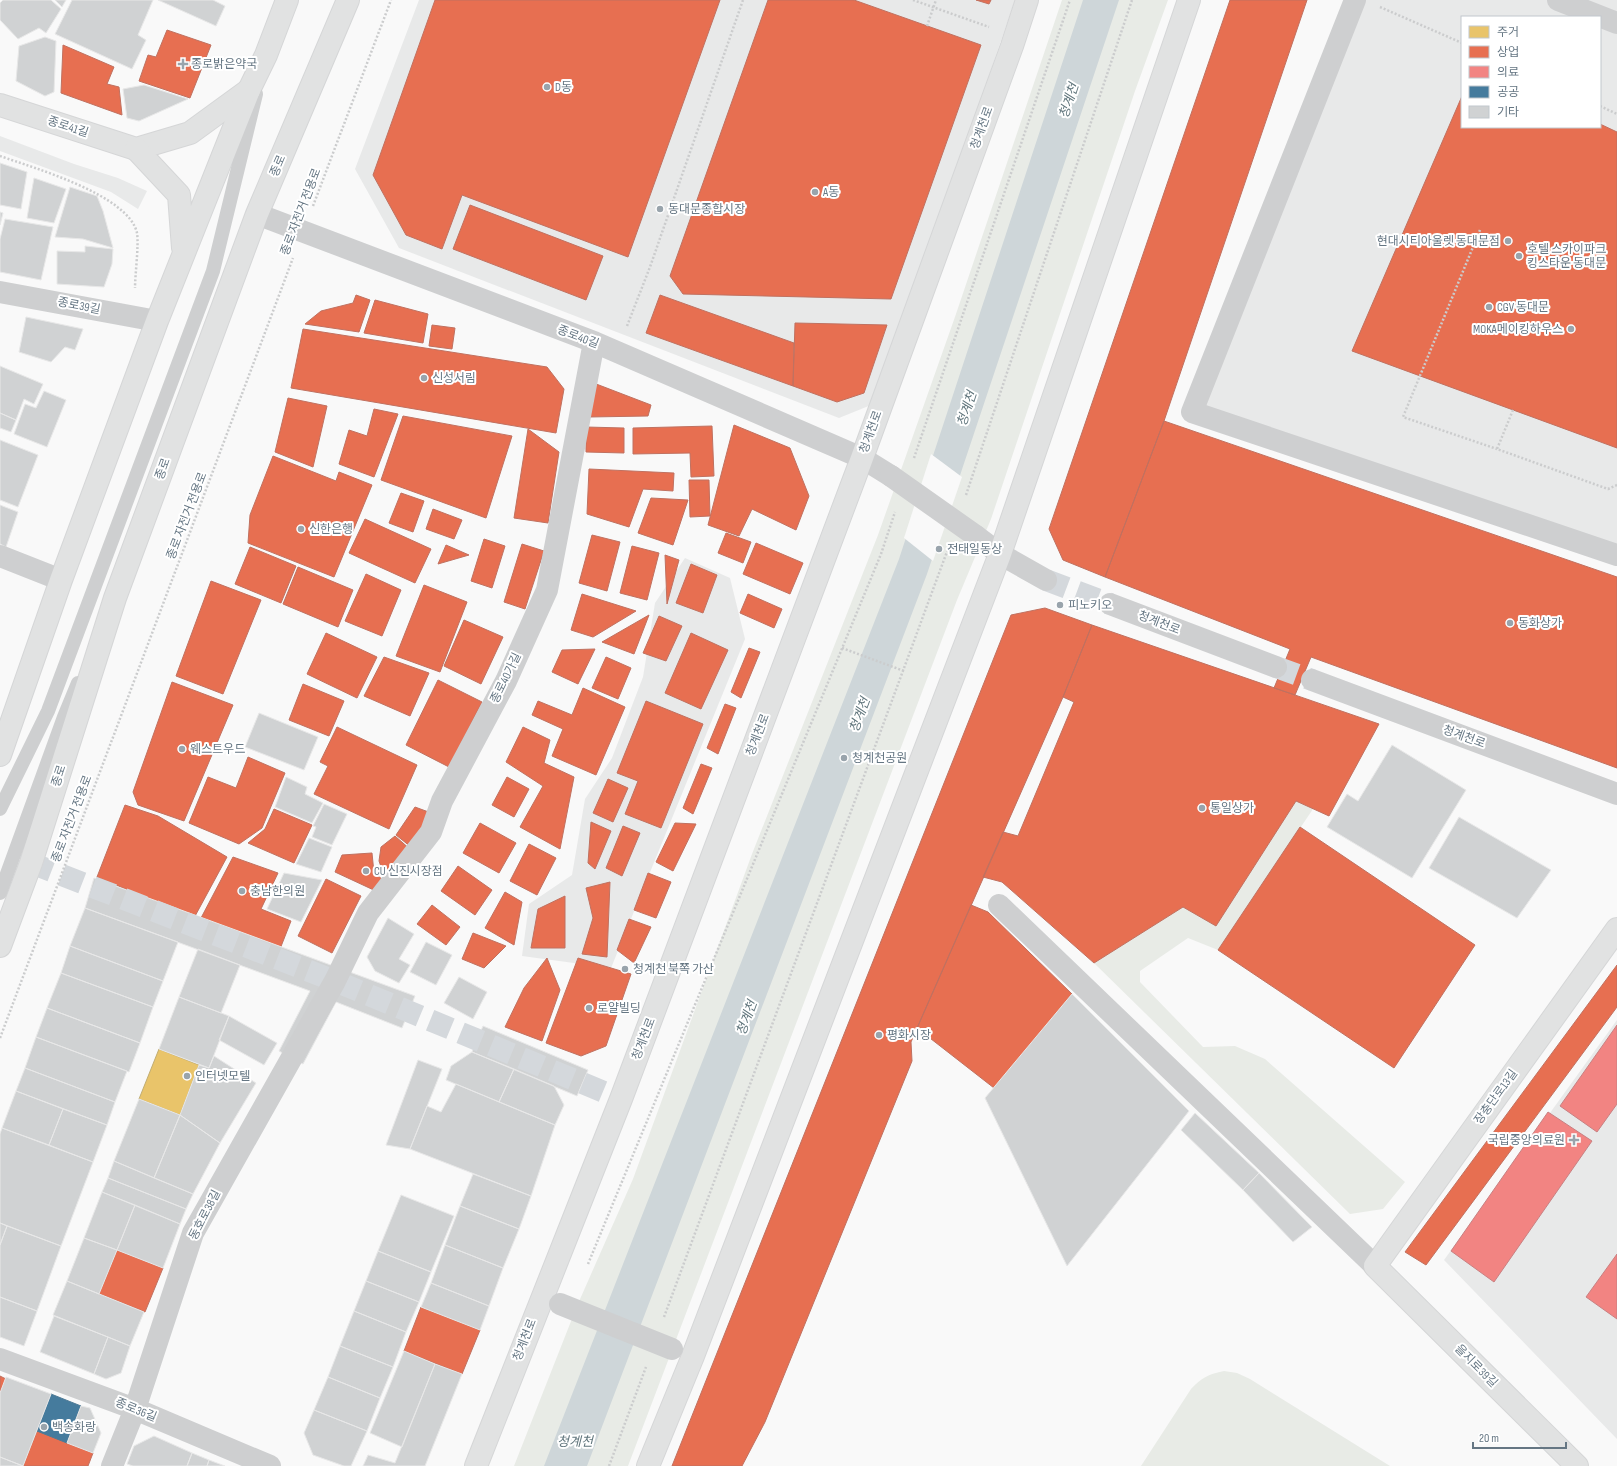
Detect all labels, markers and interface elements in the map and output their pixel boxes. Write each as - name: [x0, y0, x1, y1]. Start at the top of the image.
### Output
- legend: [1461, 16, 1601, 128]
- text: 주거: [1497, 25, 1519, 40]
- text: 상업: [1497, 45, 1519, 60]
- place label: 종로밝은약국: [191, 57, 257, 72]
- marker: 종로밝은약국: [178, 59, 188, 69]
- text: 의료: [1497, 65, 1519, 80]
- place label: D동: [555, 80, 572, 95]
- water label: 청계천: [1056, 80, 1082, 121]
- marker: D동: [542, 82, 552, 92]
- text: 공공: [1497, 85, 1519, 100]
- street label: 청계천로: [967, 105, 997, 151]
- text: 기타: [1497, 105, 1519, 120]
- street label: 종로41길: [46, 113, 90, 141]
- street label: 종로: [267, 153, 289, 179]
- street label: 종로 자전거 전용로: [277, 166, 325, 258]
- place label: A동: [822, 185, 839, 200]
- marker: A동: [810, 187, 820, 197]
- place label: 동대문종합시장: [668, 202, 745, 217]
- marker: 동대문종합시장: [655, 204, 665, 214]
- place label: 현대시티아울렛 동대문점: [1377, 234, 1500, 249]
- marker: 현대시티아울렛 동대문점: [1503, 236, 1513, 246]
- place label: 호텔 스카이파크 킹스타운 동대문: [1527, 242, 1606, 271]
- marker: 호텔 스카이파크 킹스타운 동대문: [1514, 251, 1524, 261]
- street label: 종로39길: [56, 294, 102, 318]
- place label: CGV 동대문: [1497, 300, 1549, 315]
- marker: CGV 동대문: [1484, 302, 1494, 312]
- street label: 종로40길: [555, 322, 601, 352]
- place label: MOKA메이킹하우스: [1473, 322, 1563, 337]
- marker: MOKA메이킹하우스: [1566, 324, 1576, 334]
- place label: 신성서림: [432, 371, 476, 386]
- marker: 신성서림: [419, 373, 429, 383]
- water label: 청계천: [954, 388, 980, 429]
- street label: 청계천로: [856, 409, 886, 455]
- street label: 종로: [152, 456, 174, 482]
- street label: 종로 자전거 전용로: [163, 470, 211, 562]
- place label: 신한은행: [309, 522, 353, 537]
- marker: 신한은행: [296, 524, 306, 534]
- place label: 전태일동상: [947, 542, 1002, 557]
- marker: 전태일동상: [934, 544, 944, 554]
- place label: 피노키오: [1068, 598, 1112, 613]
- marker: 피노키오: [1055, 600, 1065, 610]
- street label: 청계천로: [1136, 608, 1182, 638]
- place label: 동화상가: [1518, 616, 1562, 631]
- marker: 동화상가: [1505, 618, 1515, 628]
- street label: 종로40가길: [487, 650, 525, 706]
- water label: 청계천: [846, 694, 874, 735]
- street label: 청계천로: [743, 712, 773, 758]
- street label: 청계천로: [1441, 722, 1487, 752]
- place label: 웨스트우드: [190, 742, 245, 757]
- marker: 웨스트우드: [177, 744, 187, 754]
- place label: 청계천공원: [852, 751, 907, 766]
- marker: 청계천공원: [839, 753, 849, 763]
- street label: 종로: [48, 763, 70, 789]
- street label: 종로 자전거 전용로: [48, 773, 96, 865]
- place label: 통일상가: [1210, 801, 1254, 816]
- marker: 통일상가: [1197, 803, 1207, 813]
- place label: CU 신진시장점: [374, 864, 443, 879]
- marker: CU 신진시장점: [361, 866, 371, 876]
- place label: 충남한의원: [250, 884, 305, 899]
- marker: 충남한의원: [237, 886, 247, 896]
- place label: 청계천 북쪽 가산: [633, 962, 714, 977]
- marker: 청계천 북쪽 가산: [620, 964, 630, 974]
- water label: 청계천: [733, 997, 761, 1038]
- place label: 로얄빌딩: [597, 1001, 641, 1016]
- marker: 로얄빌딩: [584, 1003, 594, 1013]
- street label: 청계천로: [629, 1016, 659, 1062]
- place label: 평화시장: [887, 1028, 931, 1043]
- marker: 평화시장: [874, 1030, 884, 1040]
- street label: 장충단로13길: [1471, 1067, 1521, 1127]
- place label: 인터넷모텔: [195, 1069, 250, 1084]
- marker: 인터넷모텔: [182, 1071, 192, 1081]
- place label: 국립중앙의료원: [1488, 1133, 1565, 1148]
- marker: 국립중앙의료원: [1568, 1134, 1580, 1146]
- street label: 동호로38길: [186, 1187, 224, 1243]
- street label: 청계천로: [510, 1317, 540, 1363]
- street label: 을지로39길: [1451, 1341, 1501, 1391]
- street label: 종로36길: [113, 1395, 159, 1425]
- place label: 백송화랑: [52, 1420, 96, 1435]
- marker: 백송화랑: [39, 1422, 49, 1432]
- scale bar: [1473, 1424, 1566, 1450]
- text: 20 m: [1479, 1431, 1499, 1446]
- water label: 청계천: [557, 1434, 594, 1450]

